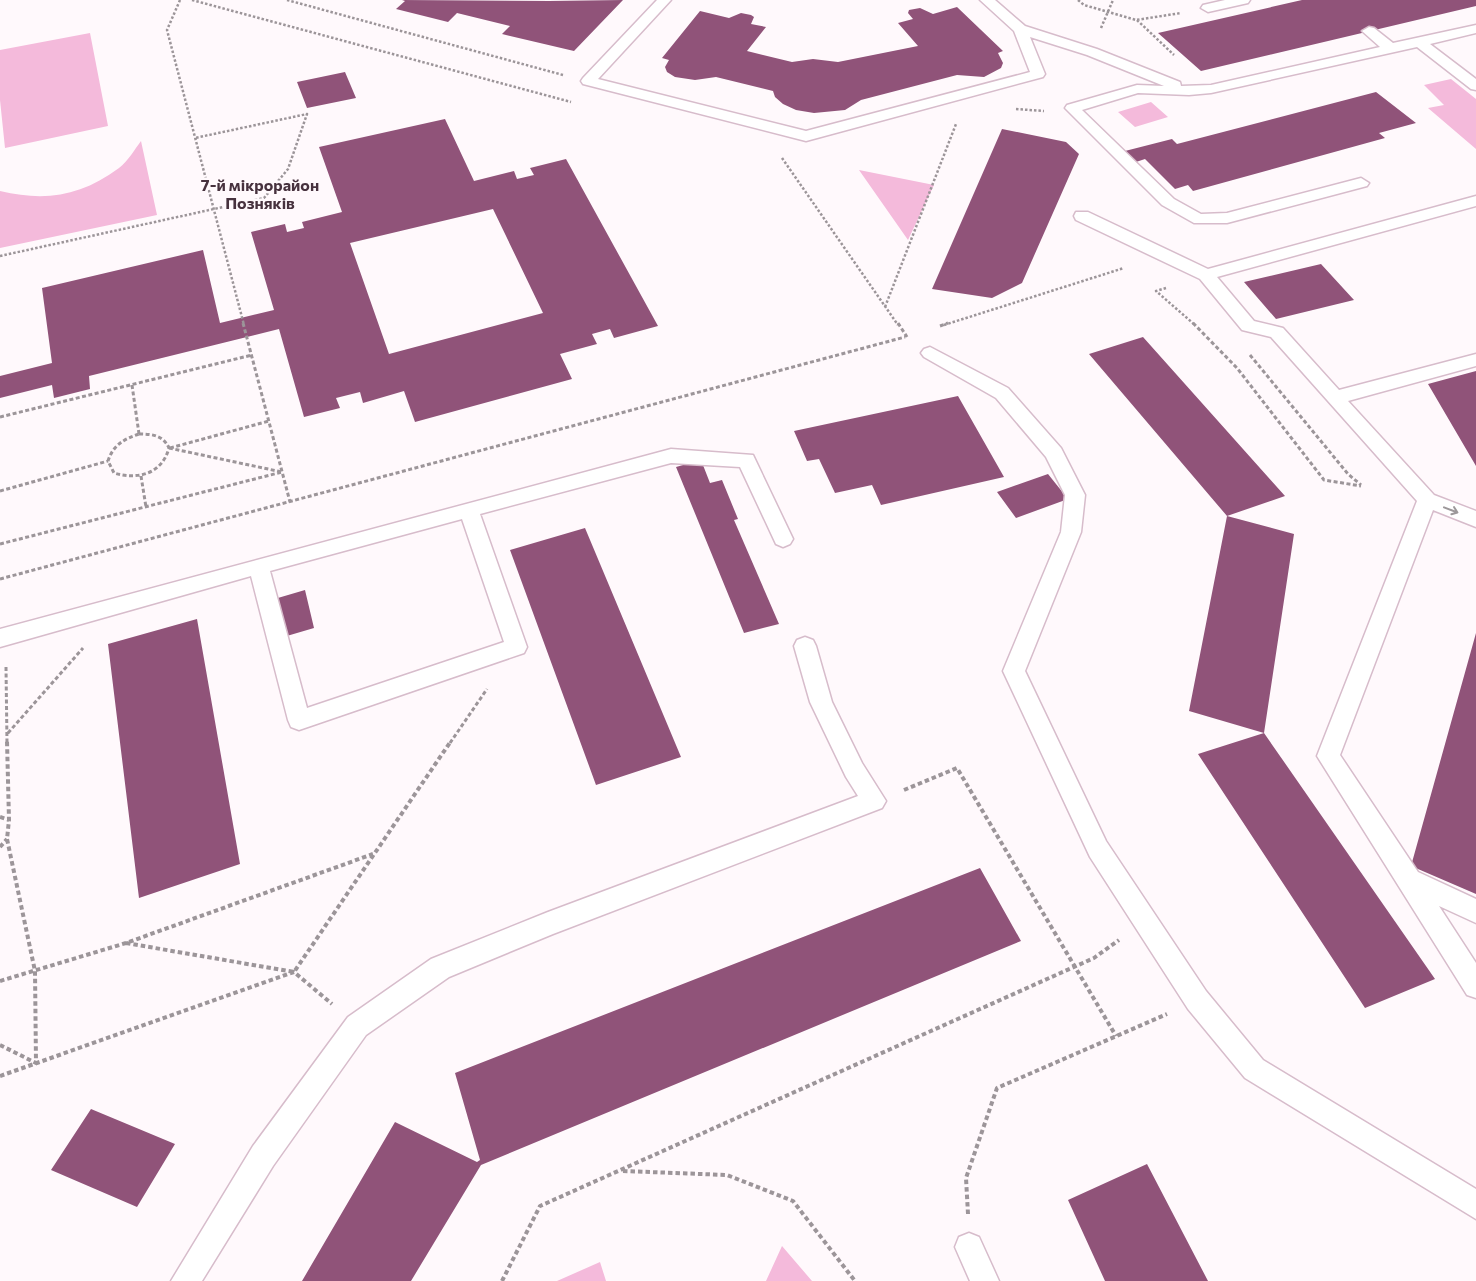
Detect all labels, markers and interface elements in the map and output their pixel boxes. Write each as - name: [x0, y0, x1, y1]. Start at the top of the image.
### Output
- district label: 7-й мікрорайон Позняків: [201, 175, 319, 212]
- one-way arrow: [1443, 506, 1459, 515]

